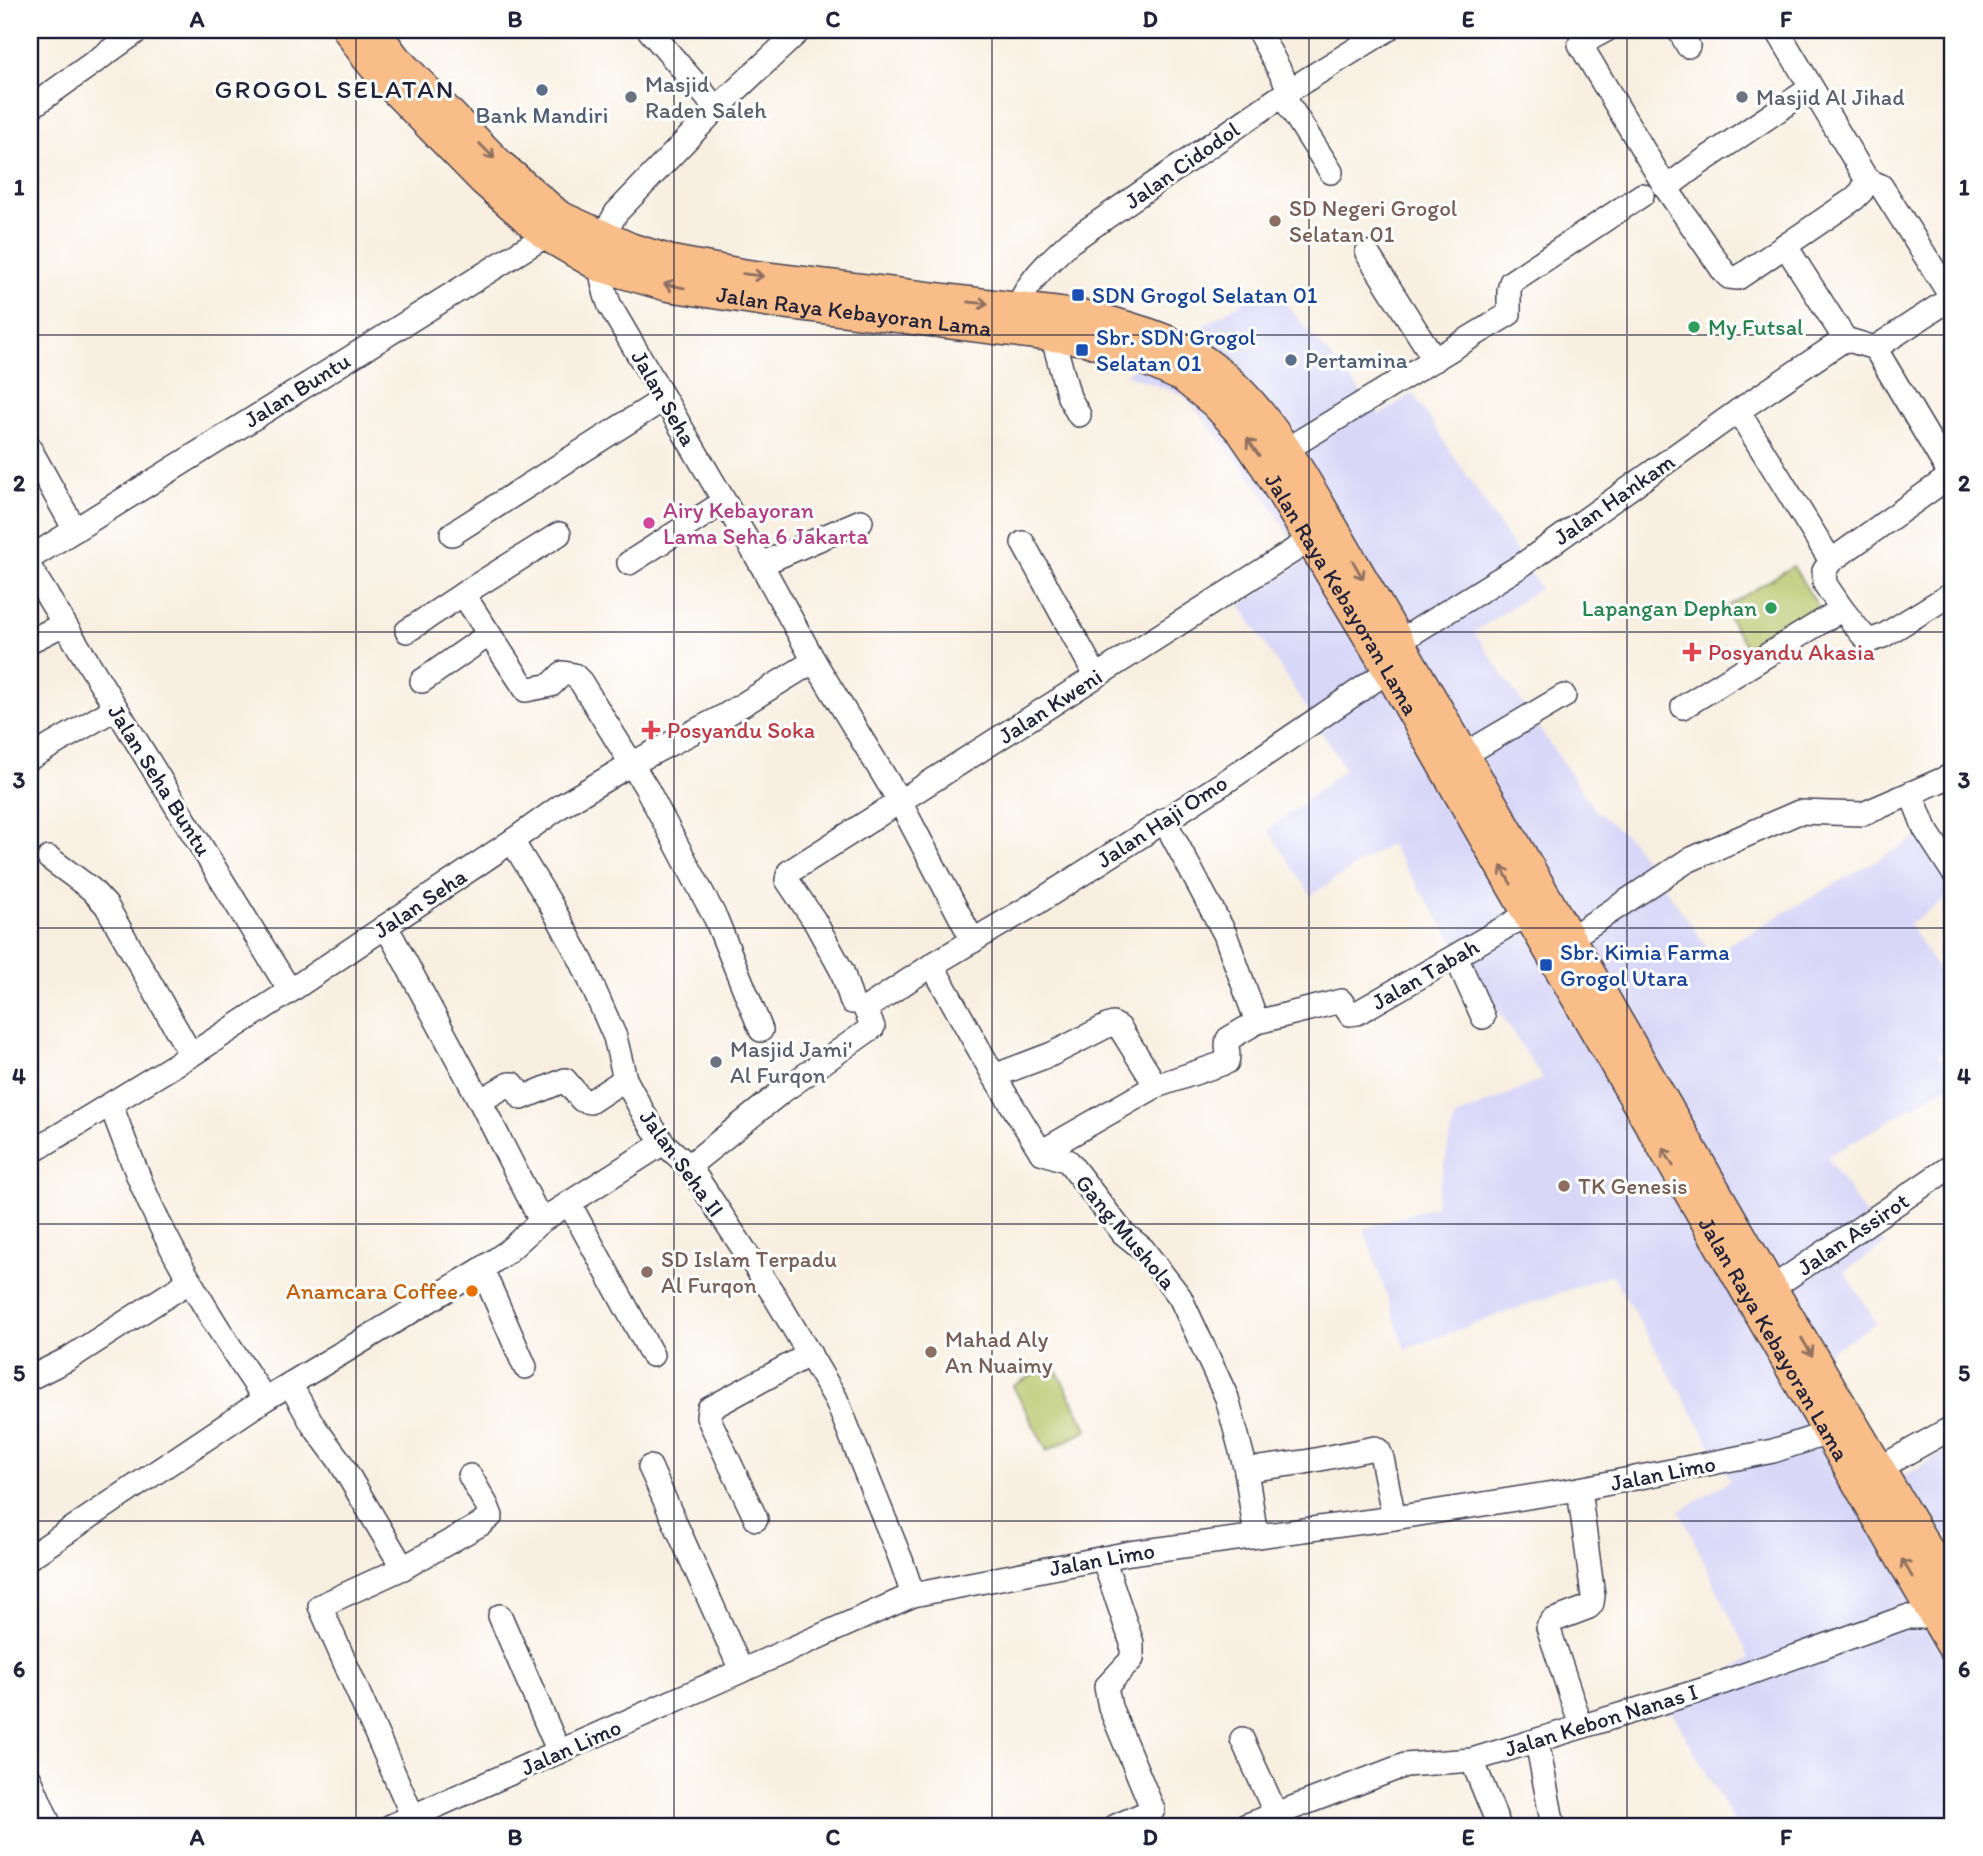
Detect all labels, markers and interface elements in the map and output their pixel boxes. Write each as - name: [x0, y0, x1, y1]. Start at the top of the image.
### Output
- text: A: [189, 5, 205, 33]
- text: B: [508, 5, 523, 33]
- text: C: [826, 5, 841, 33]
- text: D: [1142, 5, 1158, 33]
- text: E: [1462, 5, 1475, 33]
- text: F: [1780, 5, 1793, 33]
- place label: Masjid Raden Saleh: [645, 70, 767, 124]
- district label: GROGOL SELATAN: [215, 73, 455, 105]
- marker: Bank Mandiri: [534, 82, 550, 98]
- place label: Masjid Al Jihad: [1756, 83, 1905, 111]
- marker: Masjid Raden Saleh: [623, 89, 639, 105]
- marker: Masjid Al Jihad: [1734, 89, 1750, 105]
- place label: Bank Mandiri: [476, 101, 608, 129]
- street label: Jalan Cidodol: [1119, 115, 1245, 215]
- one-way arrow: [478, 143, 495, 160]
- text: 1: [14, 173, 25, 201]
- text: 1: [1959, 173, 1970, 201]
- place label: SD Negeri Grogol Selatan 01: [1289, 194, 1458, 248]
- marker: SD Negeri Grogol Selatan 01: [1267, 213, 1283, 229]
- one-way arrow: [741, 269, 764, 282]
- one-way arrow: [663, 279, 686, 292]
- street label: Jalan Raya Kebayoran Lama: [715, 280, 993, 342]
- place label: SDN Grogol Selatan 01: [1092, 281, 1318, 309]
- marker: SDN Grogol Selatan 01: [1070, 287, 1086, 303]
- one-way arrow: [967, 297, 989, 310]
- place label: My Futsal: [1708, 313, 1804, 341]
- marker: My Futsal: [1686, 319, 1702, 335]
- place label: Sbr. SDN Grogol Selatan 01: [1096, 323, 1256, 377]
- marker: Sbr. SDN Grogol Selatan 01: [1074, 342, 1090, 358]
- street label: Jalan Seha: [625, 345, 703, 451]
- street label: Jalan Buntu: [239, 346, 355, 434]
- place label: Pertamina: [1305, 346, 1408, 374]
- marker: Pertamina: [1283, 352, 1299, 368]
- one-way arrow: [1246, 438, 1260, 458]
- street label: Jalan Hankam: [1548, 447, 1680, 551]
- street label: Jalan Raya Kebayoran Lama: [1259, 468, 1425, 720]
- text: 2: [13, 469, 26, 497]
- text: 2: [1958, 469, 1971, 497]
- place label: Airy Kebayoran Lama Seha 6 Jakarta: [663, 496, 868, 550]
- marker: Airy Kebayoran Lama Seha 6 Jakarta: [641, 515, 657, 531]
- one-way arrow: [1351, 559, 1365, 579]
- place label: Lapangan Dephan: [1582, 594, 1757, 622]
- marker: Lapangan Dephan: [1763, 600, 1779, 616]
- place label: Posyandu Akasia: [1708, 638, 1875, 666]
- marker: Posyandu Akasia: [1682, 642, 1702, 662]
- street label: Jalan Kweni: [993, 662, 1107, 750]
- street label: Jalan Seha Buntu: [102, 699, 218, 861]
- place label: Posyandu Soka: [667, 716, 815, 744]
- marker: Posyandu Soka: [641, 720, 661, 740]
- text: 3: [13, 766, 26, 794]
- text: 3: [1958, 766, 1971, 794]
- street label: Jalan Haji Omo: [1091, 768, 1233, 874]
- street label: Jalan Seha: [368, 862, 472, 944]
- one-way arrow: [1499, 866, 1513, 886]
- street label: Jalan Tabah: [1366, 932, 1484, 1016]
- place label: Sbr. Kimia Farma Grogol Utara: [1560, 938, 1730, 992]
- marker: Sbr. Kimia Farma Grogol Utara: [1538, 957, 1554, 973]
- place label: Masjid Jami' Al Furqon: [730, 1035, 852, 1089]
- marker: Masjid Jami' Al Furqon: [708, 1054, 724, 1070]
- text: 4: [12, 1062, 26, 1090]
- text: 4: [1957, 1062, 1971, 1090]
- street label: Jalan Seha II: [634, 1104, 730, 1222]
- one-way arrow: [1661, 1148, 1675, 1168]
- street label: Gang Mushola: [1070, 1169, 1182, 1295]
- place label: TK Genesis: [1578, 1172, 1688, 1200]
- marker: TK Genesis: [1556, 1178, 1572, 1194]
- street label: Jalan Assirot: [1792, 1186, 1914, 1281]
- street label: Jalan Raya Kebayoran Lama: [1692, 1212, 1856, 1466]
- place label: SD Islam Terpadu Al Furqon: [661, 1245, 837, 1299]
- marker: SD Islam Terpadu Al Furqon: [639, 1264, 655, 1280]
- place label: Anamcara Coffee: [286, 1277, 458, 1305]
- marker: Anamcara Coffee: [464, 1283, 480, 1299]
- place label: Mahad Aly An Nuaimy: [945, 1325, 1053, 1379]
- one-way arrow: [1800, 1337, 1814, 1357]
- marker: Mahad Aly An Nuaimy: [923, 1344, 939, 1360]
- text: 5: [13, 1359, 25, 1387]
- text: 5: [1958, 1359, 1970, 1387]
- street label: Jalan Limo: [1608, 1449, 1718, 1497]
- street label: Jalan Limo: [1047, 1536, 1157, 1582]
- one-way arrow: [1899, 1558, 1913, 1578]
- text: 6: [13, 1655, 25, 1683]
- text: 6: [1958, 1655, 1970, 1683]
- street label: Jalan Kebon Nanas I: [1501, 1677, 1701, 1763]
- street label: Jalan Limo: [517, 1713, 625, 1781]
- text: A: [189, 1823, 205, 1851]
- text: B: [508, 1823, 523, 1851]
- text: C: [826, 1823, 841, 1851]
- text: D: [1142, 1823, 1158, 1851]
- text: E: [1462, 1823, 1475, 1851]
- text: F: [1780, 1823, 1793, 1851]

